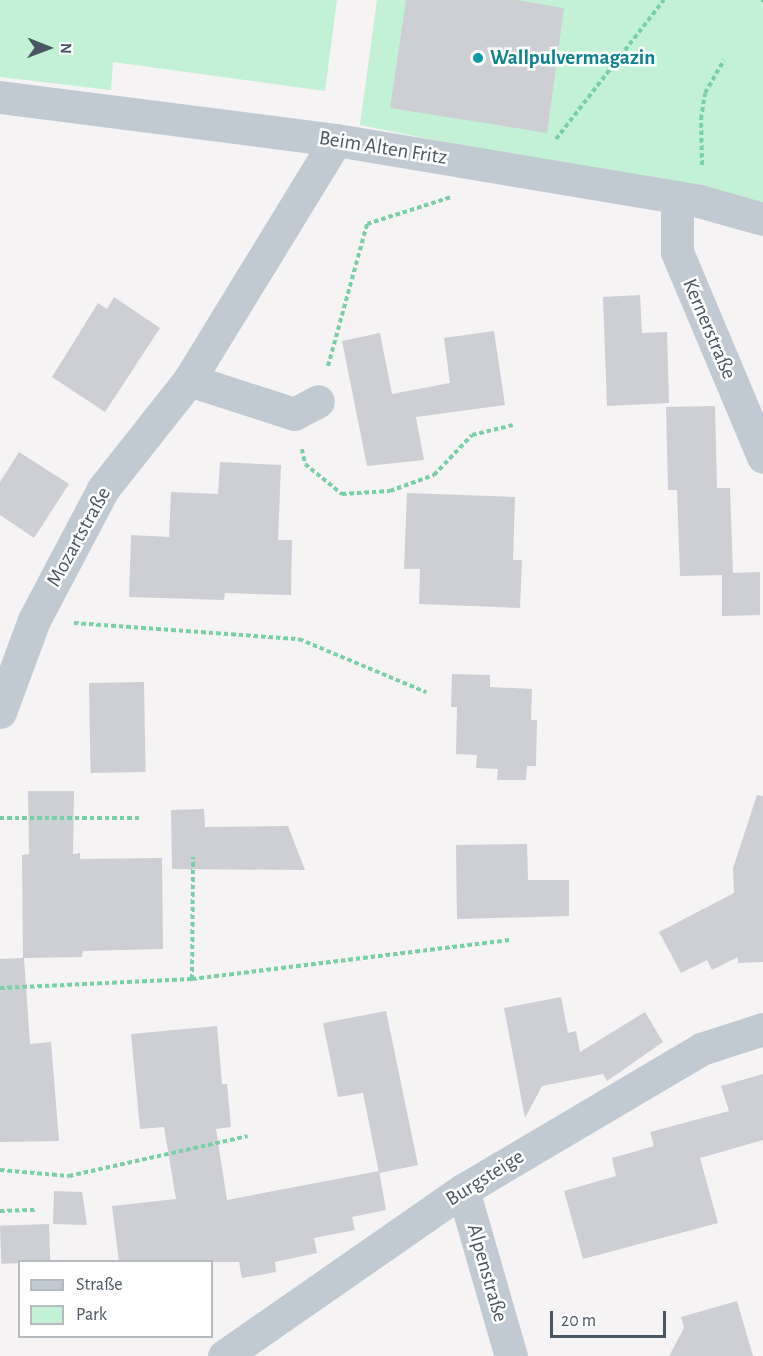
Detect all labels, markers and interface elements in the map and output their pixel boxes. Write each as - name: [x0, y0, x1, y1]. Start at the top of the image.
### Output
- north arrow: [18, 18, 78, 78]
- text: N: [58, 43, 74, 54]
- place label: Wallpulvermagazin: [490, 45, 655, 71]
- marker: Wallpulvermagazin: [471, 51, 485, 65]
- street label: Beim Alten Fritz: [317, 125, 449, 171]
- street label: Kernerstraße: [677, 275, 741, 383]
- street label: Mozartstraße: [41, 483, 117, 591]
- street label: Burgsteige: [441, 1144, 529, 1212]
- street label: Alpenstraße: [461, 1221, 513, 1325]
- legend: [18, 1260, 213, 1338]
- text: Straße: [76, 1276, 122, 1294]
- scale bar: [553, 1299, 668, 1337]
- text: Park: [76, 1306, 107, 1324]
- text: 20 m: [561, 1312, 596, 1330]

